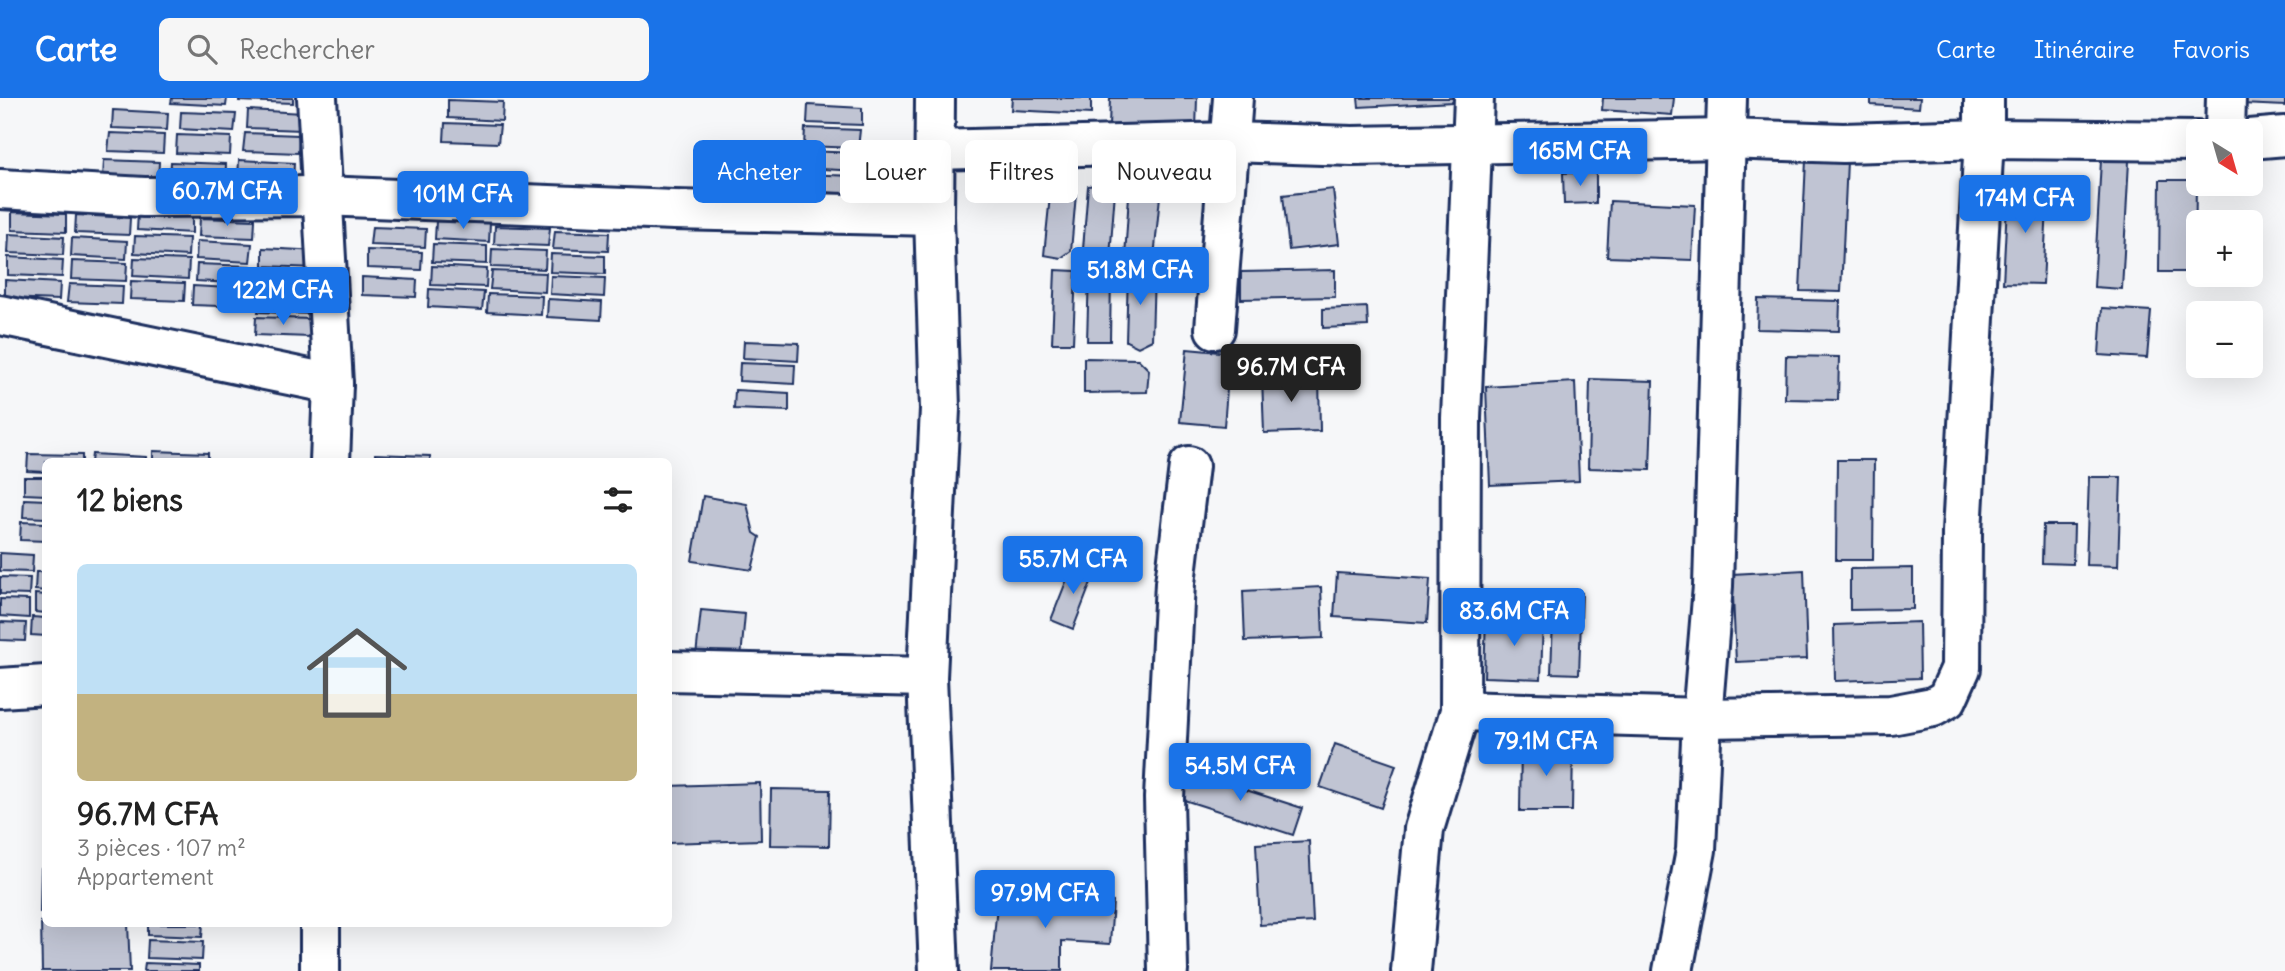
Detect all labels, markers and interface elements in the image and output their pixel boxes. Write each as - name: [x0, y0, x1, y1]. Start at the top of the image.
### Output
- search box: [159, 18, 649, 81]
- text: Carte: [35, 28, 117, 70]
- icon: search: [183, 30, 221, 68]
- text: Rechercher: [239, 33, 375, 66]
- text: Carte: [1936, 34, 1996, 64]
- text: Itinéraire: [2034, 34, 2135, 64]
- text: Favoris: [2173, 34, 2250, 64]
- north arrow: [2186, 119, 2263, 196]
- map controls: [2186, 119, 2263, 378]
- pin: 165M CFA: [1508, 129, 1652, 188]
- text: 165M CFA: [1529, 136, 1631, 165]
- chip: Acheter: [693, 140, 826, 203]
- chip: Louer: [840, 140, 951, 203]
- chip: Filtres: [965, 140, 1078, 203]
- chip: Nouveau: [1092, 140, 1236, 203]
- pin: 60.7M CFA: [147, 169, 307, 228]
- pin: 101M CFA: [391, 172, 535, 231]
- text: 60.7M CFA: [172, 176, 282, 205]
- pin: 174M CFA: [1953, 176, 2097, 235]
- text: 101M CFA: [413, 179, 513, 208]
- text: 174M CFA: [1975, 183, 2075, 212]
- button: +: [2186, 210, 2263, 287]
- pin: 51.8M CFA: [1060, 248, 1220, 307]
- text: 51.8M CFA: [1087, 255, 1193, 284]
- pin: 122M CFA: [211, 268, 355, 327]
- text: 122M CFA: [233, 275, 333, 304]
- button: −: [2186, 301, 2263, 378]
- pin: 96.7M CFA: [1211, 344, 1371, 404]
- text: 96.7M CFA: [1237, 352, 1345, 381]
- text: 12 biens: [77, 481, 183, 519]
- icon: filters: [599, 481, 637, 519]
- pin: 55.7M CFA: [993, 536, 1153, 596]
- text: 55.7M CFA: [1019, 544, 1127, 573]
- pin: 83.6M CFA: [1434, 588, 1594, 648]
- text: 83.6M CFA: [1459, 596, 1569, 625]
- icon: home: [294, 610, 420, 736]
- pin: 79.1M CFA: [1466, 718, 1626, 778]
- text: 79.1M CFA: [1495, 726, 1597, 755]
- pin: 54.5M CFA: [1160, 744, 1320, 803]
- text: 54.5M CFA: [1185, 751, 1295, 780]
- text: 96.7M CFA: [77, 795, 218, 833]
- text: 3 pièces · 107 m²: [77, 833, 246, 862]
- text: Appartement: [77, 862, 214, 891]
- pin: 97.9M CFA: [965, 870, 1125, 930]
- text: 97.9M CFA: [991, 878, 1099, 907]

